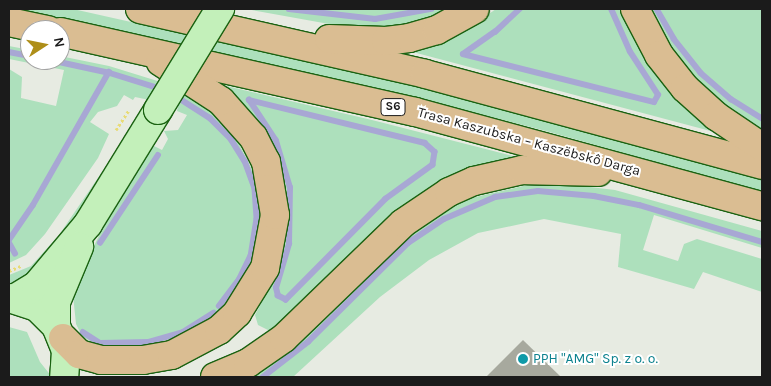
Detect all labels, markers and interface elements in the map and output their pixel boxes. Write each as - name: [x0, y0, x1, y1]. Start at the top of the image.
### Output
- north arrow: [20, 20, 70, 70]
- text: N: [50, 36, 69, 49]
- road number: S6: [380, 98, 406, 116]
- street label: Trasa Kaszubska – Kaszëbskô Darga: [416, 104, 642, 180]
- place label: PPH "AMG" Sp. z o. o.: [533, 351, 658, 367]
- marker: PPH "AMG" Sp. z o. o.: [517, 353, 529, 365]

